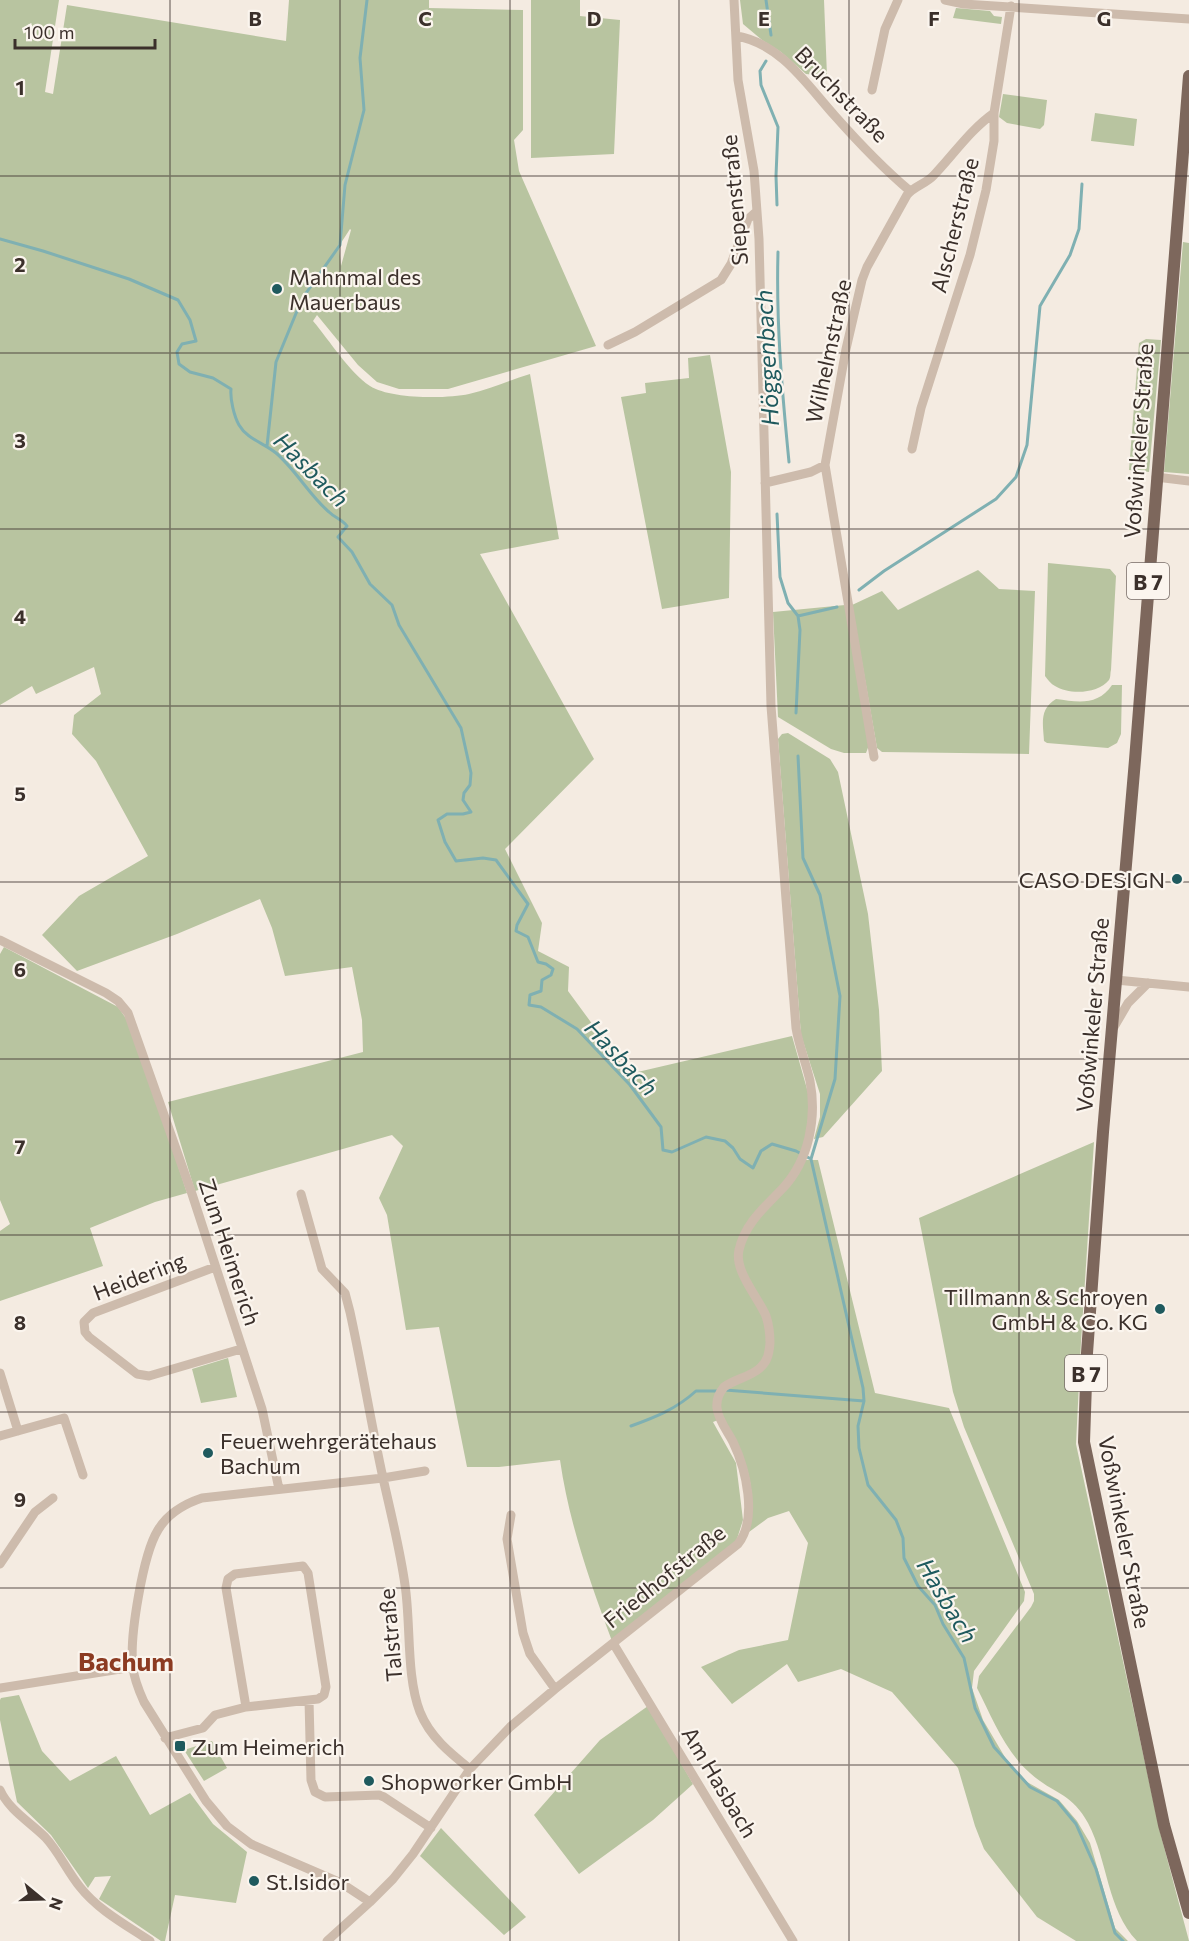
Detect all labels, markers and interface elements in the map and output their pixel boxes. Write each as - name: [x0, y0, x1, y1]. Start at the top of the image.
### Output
- text: B: [248, 6, 262, 30]
- text: C: [418, 6, 432, 30]
- text: D: [587, 6, 601, 30]
- text: E: [758, 6, 770, 30]
- text: F: [928, 6, 940, 30]
- text: G: [1097, 6, 1111, 30]
- scale bar: [15, 12, 154, 50]
- text: 100 m: [24, 21, 74, 43]
- street label: Bruchstraße: [790, 40, 894, 148]
- text: 1: [15, 75, 25, 99]
- street label: Siepenstraße: [715, 133, 753, 267]
- street label: Alscherstraße: [924, 155, 984, 295]
- text: 2: [14, 252, 26, 276]
- place label: Mahnmal des Mauerbaus: [289, 263, 421, 315]
- street label: Wilhelmstraße: [800, 276, 856, 426]
- marker: Mahnmal des Mauerbaus: [270, 282, 284, 296]
- water label: Höggenbach: [748, 289, 784, 427]
- street label: Voßwinkeler Straße: [1118, 343, 1158, 539]
- water label: Hasbach: [269, 426, 355, 512]
- text: 3: [14, 428, 26, 452]
- road number: B 7: [1127, 563, 1169, 599]
- text: 4: [14, 604, 26, 628]
- text: 5: [14, 781, 26, 805]
- place label: CASO DESIGN: [1019, 866, 1165, 893]
- marker: CASO DESIGN: [1170, 872, 1184, 886]
- street label: Voßwinkeler Straße: [1070, 916, 1114, 1114]
- text: 6: [14, 957, 26, 981]
- water label: Hasbach: [579, 1013, 665, 1101]
- text: 7: [15, 1134, 26, 1158]
- street label: Zum Heimerich: [194, 1175, 266, 1329]
- street label: Heidering: [89, 1246, 189, 1306]
- place label: Tillmann & Schroyen GmbH & Co. KG: [944, 1283, 1148, 1335]
- marker: Tillmann & Schroyen GmbH & Co. KG: [1153, 1302, 1167, 1316]
- text: 8: [14, 1310, 26, 1334]
- road number: B 7: [1065, 1355, 1107, 1391]
- place label: Feuerwehrgerätehaus Bachum: [220, 1427, 437, 1479]
- street label: Voßwinkeler Straße: [1093, 1434, 1157, 1630]
- marker: Feuerwehrgerätehaus Bachum: [201, 1446, 215, 1460]
- text: 9: [14, 1487, 26, 1511]
- street label: Friedhofstraße: [598, 1519, 730, 1633]
- water label: Hasbach: [911, 1552, 985, 1648]
- street label: Talstraße: [372, 1587, 408, 1683]
- district label: Bachum: [78, 1645, 174, 1676]
- street label: Am Hasbach: [676, 1722, 764, 1842]
- place label: Zum Heimerich: [192, 1733, 345, 1760]
- marker: Zum Heimerich: [173, 1739, 187, 1753]
- place label: Shopworker GmbH: [381, 1768, 572, 1795]
- marker: Shopworker GmbH: [362, 1774, 376, 1788]
- place label: St.Isidor: [266, 1868, 350, 1895]
- north arrow: [12, 1869, 72, 1929]
- marker: St.Isidor: [247, 1874, 261, 1888]
- text: N: [46, 1895, 68, 1913]

